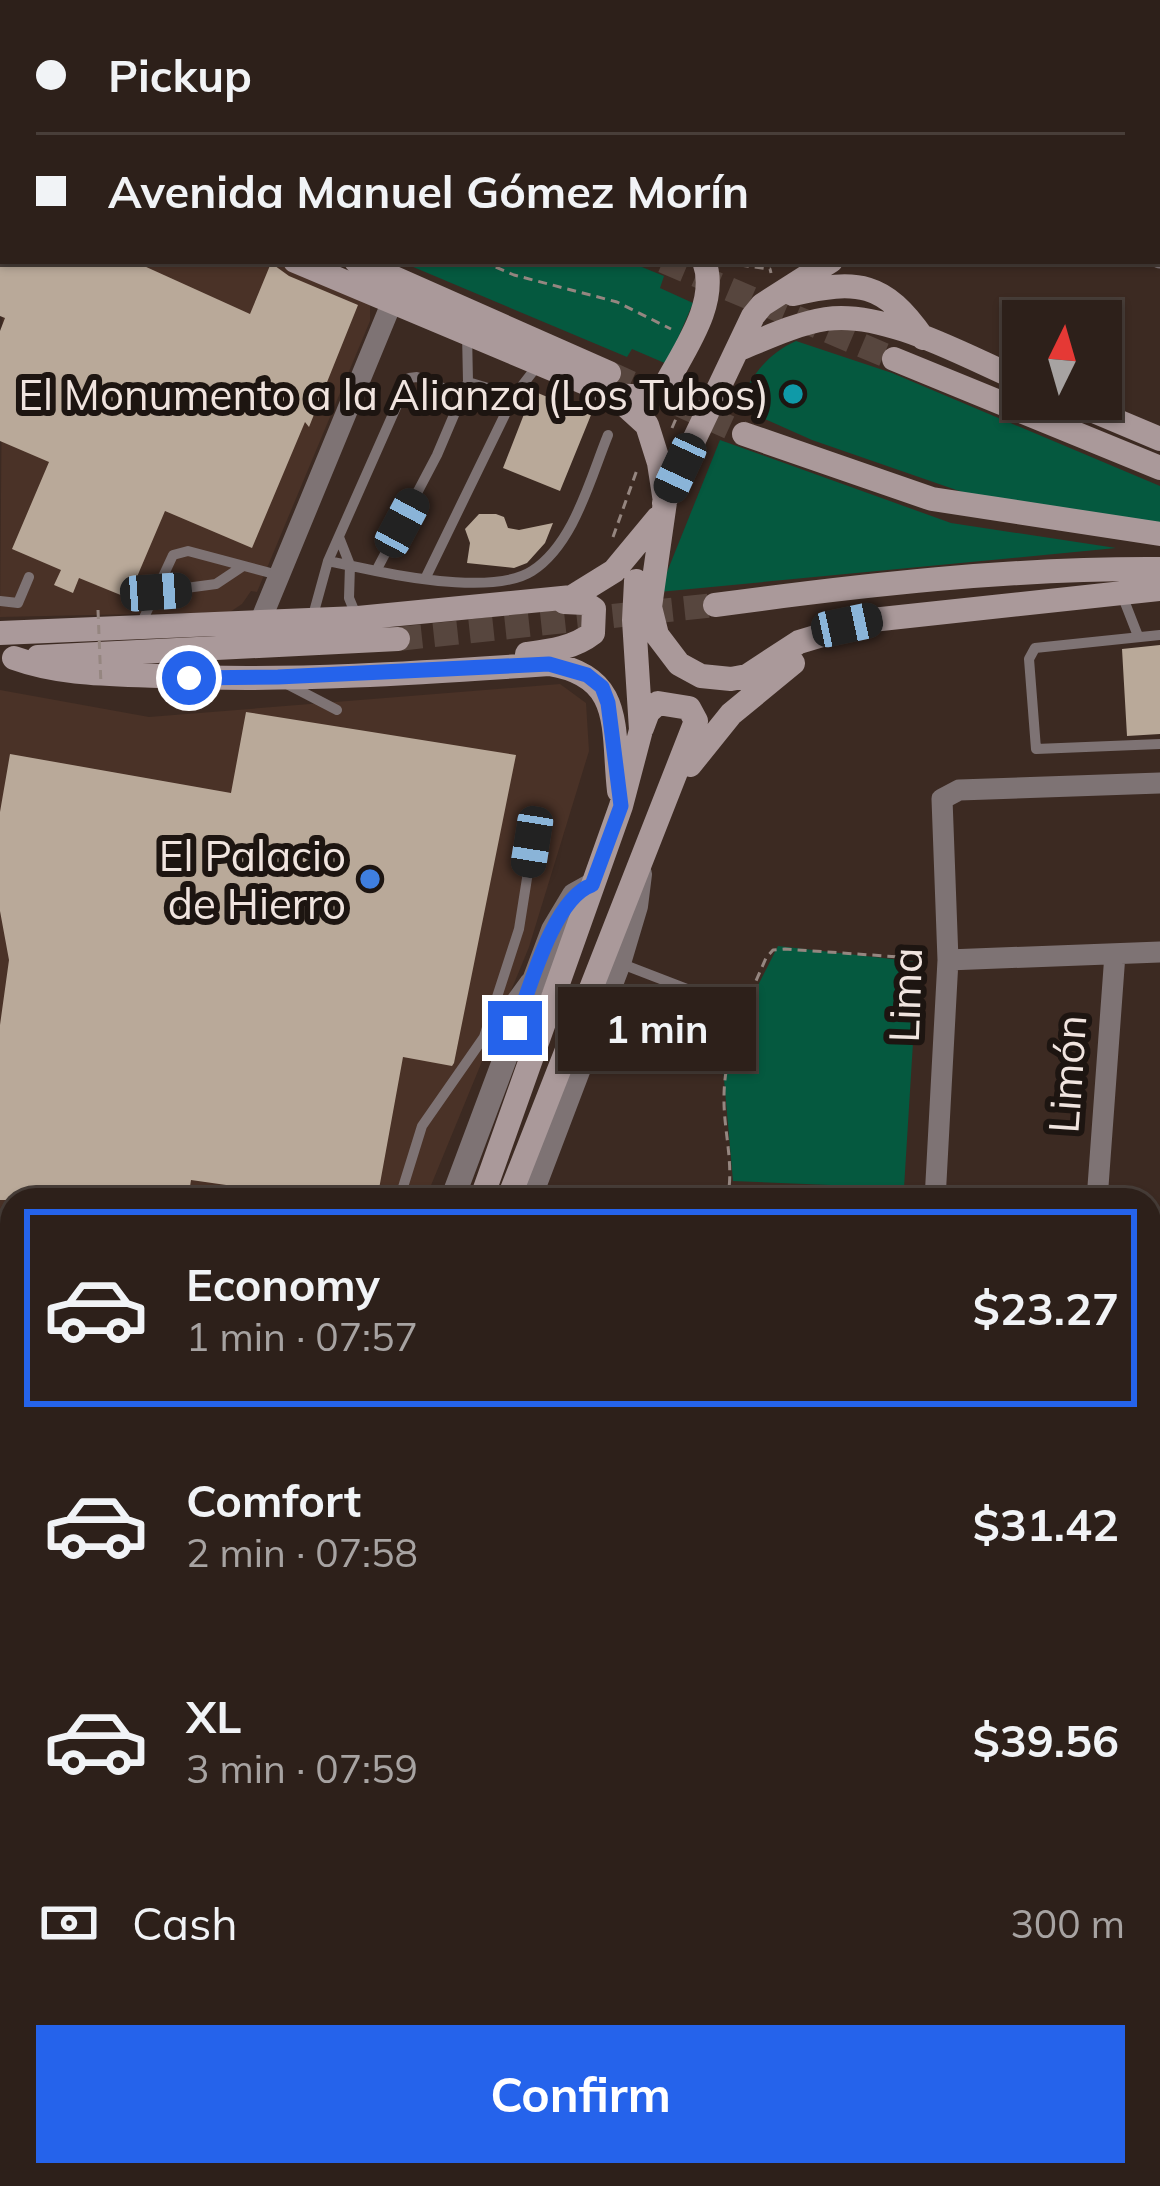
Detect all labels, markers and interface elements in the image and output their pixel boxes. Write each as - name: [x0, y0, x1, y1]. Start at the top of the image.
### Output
- text: Pickup: [108, 47, 252, 103]
- text: Avenida Manuel Gómez Morín: [108, 163, 749, 219]
- north arrow: [1002, 300, 1122, 420]
- map controls: [1002, 300, 1122, 420]
- place label: El Monumento a la Alianza (Los Tubos): [18, 368, 769, 421]
- marker: El Monumento a la Alianza (Los Tubos): [780, 381, 806, 407]
- car: [648, 428, 712, 508]
- car: [369, 483, 435, 563]
- car: [119, 572, 193, 612]
- car: [808, 600, 886, 650]
- route start: [162, 651, 216, 705]
- car: [509, 804, 555, 880]
- place label: El Palacio de Hierro: [159, 829, 346, 930]
- marker: El Palacio de Hierro: [357, 866, 383, 892]
- street label: Lima: [877, 947, 933, 1043]
- callout: 1 min: [557, 986, 755, 1070]
- route end: [488, 1001, 542, 1055]
- text: 1 min: [606, 1004, 708, 1053]
- street label: Limón: [1036, 1013, 1098, 1135]
- icon: car: [42, 1254, 150, 1362]
- text: Economy: [186, 1256, 380, 1312]
- text: $23.27: [973, 1280, 1119, 1336]
- text: 1 min · 07:57: [186, 1312, 418, 1361]
- icon: car: [42, 1470, 150, 1578]
- text: Comfort: [186, 1472, 361, 1528]
- text: $31.42: [973, 1496, 1119, 1552]
- text: 2 min · 07:58: [186, 1528, 418, 1577]
- icon: car: [42, 1686, 150, 1794]
- text: XL: [186, 1688, 241, 1744]
- text: $39.56: [973, 1712, 1119, 1768]
- text: 3 min · 07:59: [186, 1744, 418, 1793]
- icon: cash: [36, 1890, 102, 1956]
- text: Cash: [132, 1895, 238, 1951]
- text: 300 m: [1010, 1899, 1125, 1948]
- button: Confirm: [36, 2025, 1125, 2163]

